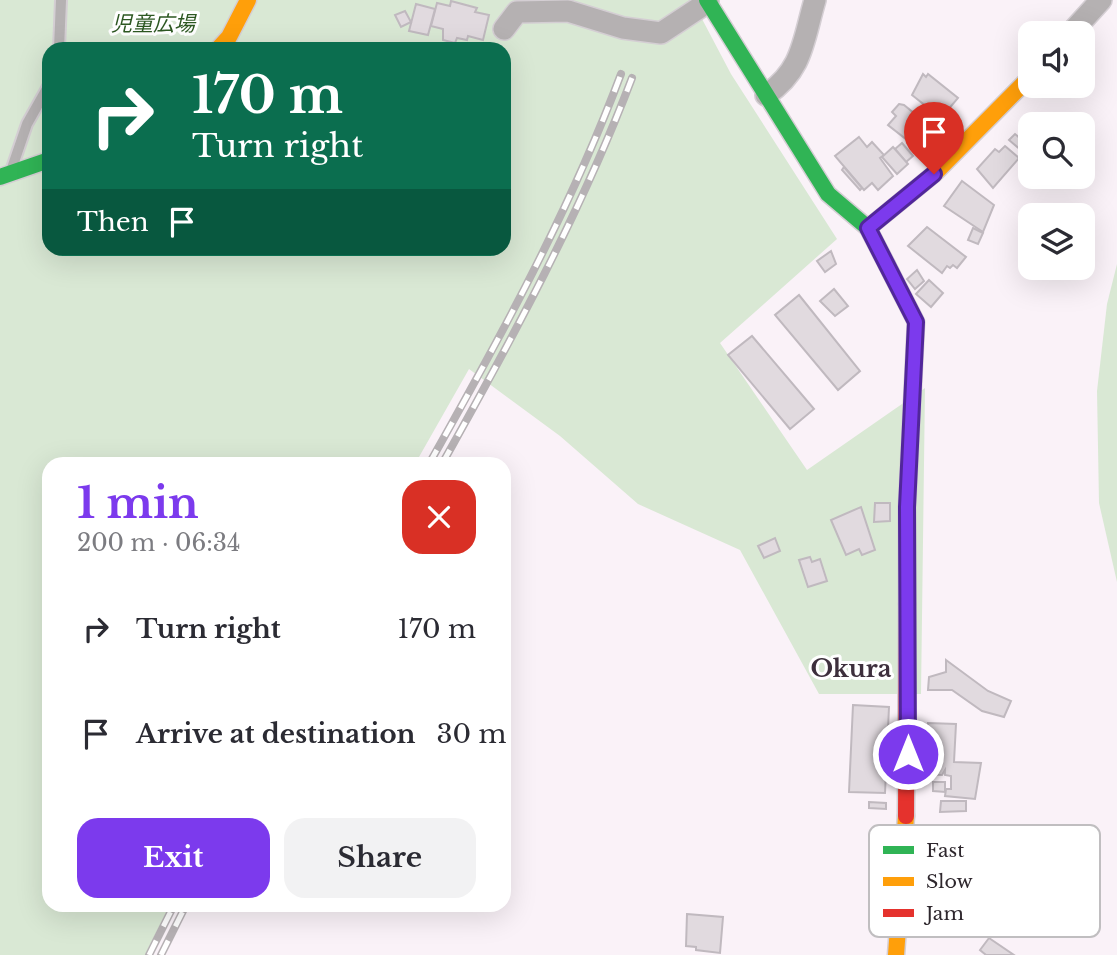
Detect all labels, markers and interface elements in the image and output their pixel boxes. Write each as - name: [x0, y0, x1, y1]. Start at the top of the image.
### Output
- park label: 児童広場: [111, 11, 197, 37]
- map controls: [1018, 21, 1095, 280]
- button: sound: [1018, 21, 1095, 98]
- text: 170 m: [192, 65, 343, 126]
- icon: right: [77, 70, 168, 161]
- pin: [904, 102, 964, 174]
- button: search: [1018, 112, 1095, 189]
- icon: arrive: [915, 113, 953, 151]
- text: Turn right: [192, 126, 363, 166]
- icon: arrive: [163, 203, 201, 241]
- button: layers: [1018, 203, 1095, 280]
- text: Then: [77, 206, 149, 238]
- text: 1 min: [77, 477, 199, 529]
- button: close: [402, 480, 476, 554]
- text: 200 m · 06:34: [77, 529, 240, 557]
- icon: right: [77, 610, 115, 648]
- text: Turn right: [136, 613, 281, 645]
- text: 170 m: [397, 613, 476, 645]
- district label: Okura: [810, 654, 892, 683]
- icon: arrive: [77, 715, 115, 753]
- position arrow: [871, 717, 945, 791]
- text: Arrive at destination: [136, 718, 416, 750]
- text: 30 m: [437, 718, 506, 750]
- button: Exit: [77, 818, 270, 898]
- button: Share: [284, 818, 476, 898]
- legend: [869, 825, 1100, 937]
- text: Fast: [926, 839, 965, 862]
- text: Slow: [926, 870, 973, 893]
- text: Jam: [923, 902, 964, 925]

